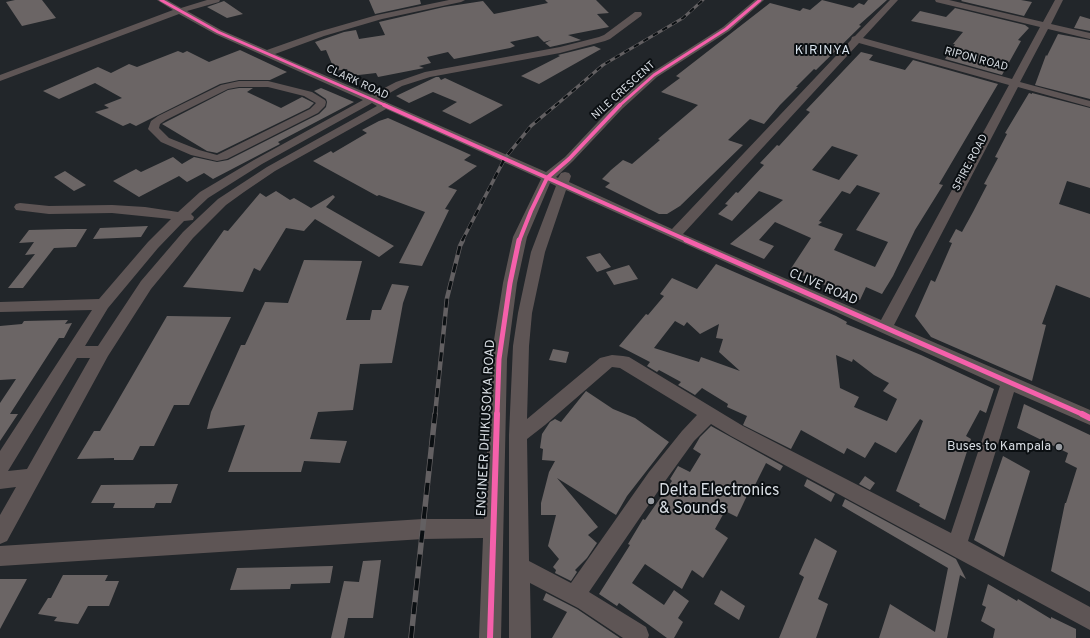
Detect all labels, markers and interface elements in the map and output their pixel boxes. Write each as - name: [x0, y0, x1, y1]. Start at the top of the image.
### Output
- district label: KIRINYA: [795, 43, 851, 59]
- street label: RIPON ROAD: [943, 45, 1009, 75]
- street label: NILE CRESCENT: [589, 59, 659, 123]
- street label: CLARK ROAD: [324, 63, 390, 103]
- street label: SPIRE ROAD: [950, 132, 992, 194]
- street label: CLIVE ROAD: [786, 267, 860, 309]
- street label: ENGINEER DHIKUSOKA ROAD: [475, 339, 499, 517]
- place label: Buses to Kampala: [947, 439, 1051, 455]
- marker: Buses to Kampala: [1054, 442, 1064, 452]
- place label: Delta Electronics & Sounds: [659, 482, 780, 520]
- marker: Delta Electronics & Sounds: [646, 496, 656, 506]

